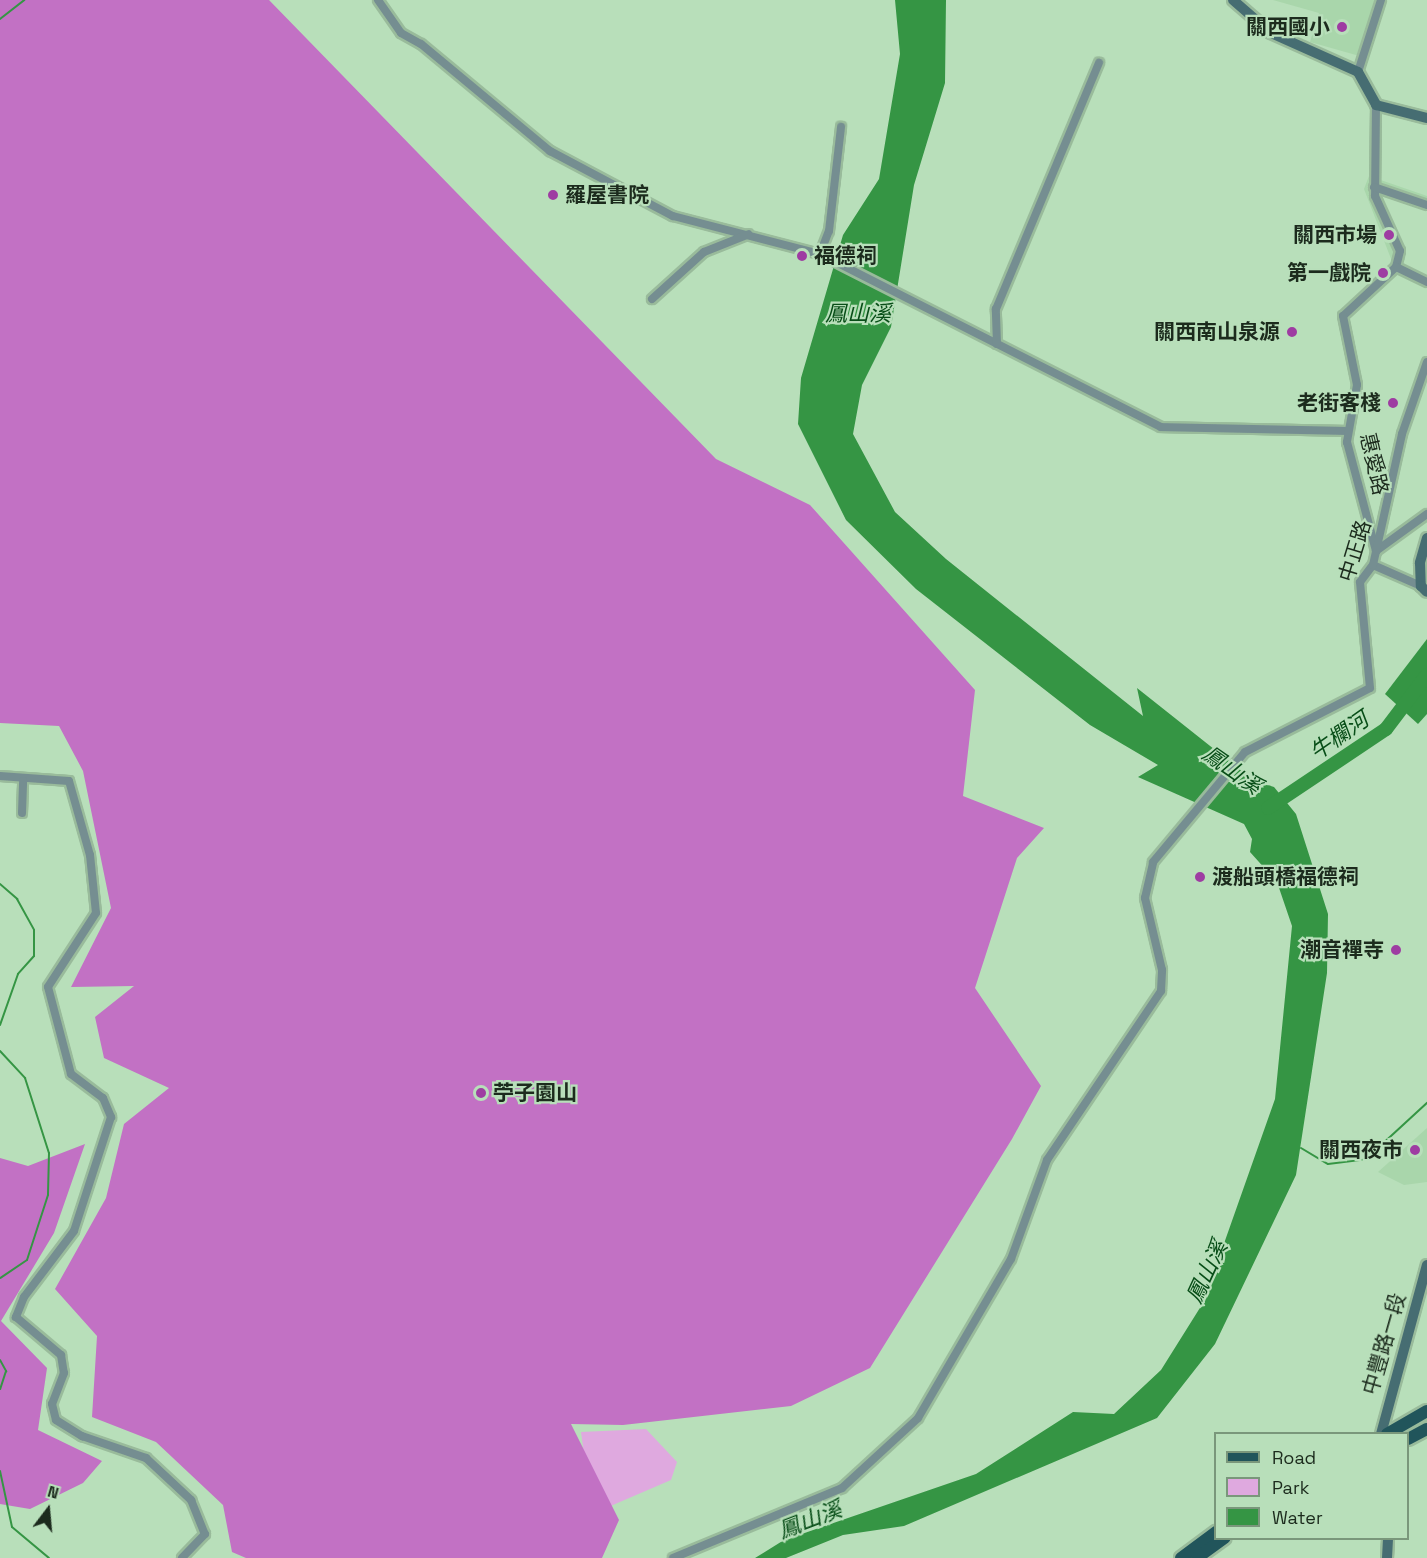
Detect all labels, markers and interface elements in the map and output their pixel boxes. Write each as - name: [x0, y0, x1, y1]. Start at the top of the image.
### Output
- place label: 關西國小: [1246, 14, 1330, 40]
- marker: 關西國小: [1335, 20, 1349, 34]
- place label: 羅屋書院: [565, 182, 649, 208]
- marker: 羅屋書院: [546, 188, 560, 202]
- place label: 關西市場: [1293, 222, 1377, 248]
- marker: 關西市場: [1382, 228, 1396, 242]
- place label: 福德祠: [814, 243, 877, 269]
- marker: 福德祠: [795, 249, 809, 263]
- place label: 第一戲院: [1287, 260, 1371, 286]
- marker: 第一戲院: [1376, 266, 1390, 280]
- water label: 鳳山溪: [825, 301, 891, 327]
- place label: 關西南山泉源: [1154, 319, 1280, 345]
- marker: 關西南山泉源: [1285, 325, 1299, 339]
- place label: 老街客棧: [1297, 390, 1381, 416]
- marker: 老街客棧: [1386, 396, 1400, 410]
- street label: 惠愛路: [1355, 430, 1393, 498]
- street label: 中正路: [1334, 517, 1376, 585]
- water label: 牛欄河: [1304, 706, 1374, 766]
- water label: 鳳山溪: [1197, 740, 1267, 800]
- place label: 渡船頭橋福德祠: [1212, 864, 1359, 890]
- marker: 渡船頭橋福德祠: [1193, 870, 1207, 884]
- place label: 潮音禪寺: [1300, 937, 1384, 963]
- marker: 潮音禪寺: [1389, 943, 1403, 957]
- place label: 苧子園山: [493, 1080, 577, 1106]
- marker: 苧子園山: [474, 1086, 488, 1100]
- place label: 關西夜市: [1319, 1137, 1403, 1163]
- marker: 關西夜市: [1408, 1143, 1422, 1157]
- water label: 鳳山溪: [1181, 1237, 1233, 1307]
- street label: 中豐路一段: [1357, 1290, 1411, 1398]
- legend: [1214, 1432, 1409, 1540]
- text: Road: [1272, 1446, 1316, 1469]
- text: Park: [1272, 1476, 1309, 1499]
- north arrow: [18, 1480, 78, 1540]
- text: N: [45, 1481, 61, 1504]
- water label: 鳳山溪: [774, 1496, 846, 1544]
- text: Water: [1272, 1506, 1323, 1529]

